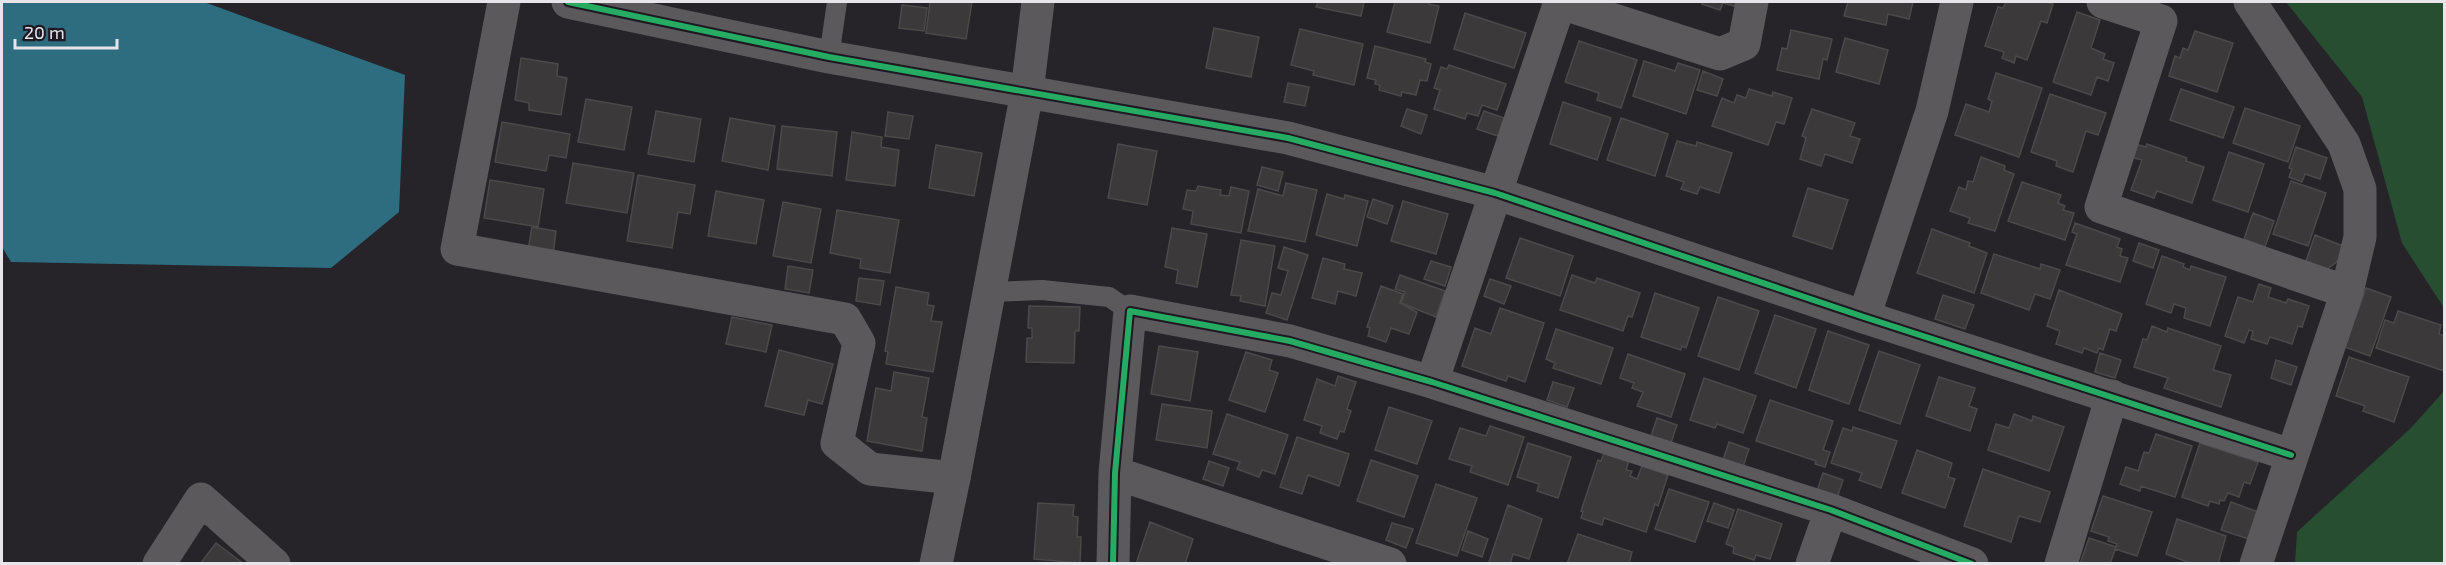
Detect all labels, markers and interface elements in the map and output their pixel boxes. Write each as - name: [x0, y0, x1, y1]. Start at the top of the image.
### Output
- scale bar: [15, 12, 117, 50]
- text: 20 m: [24, 21, 65, 43]

